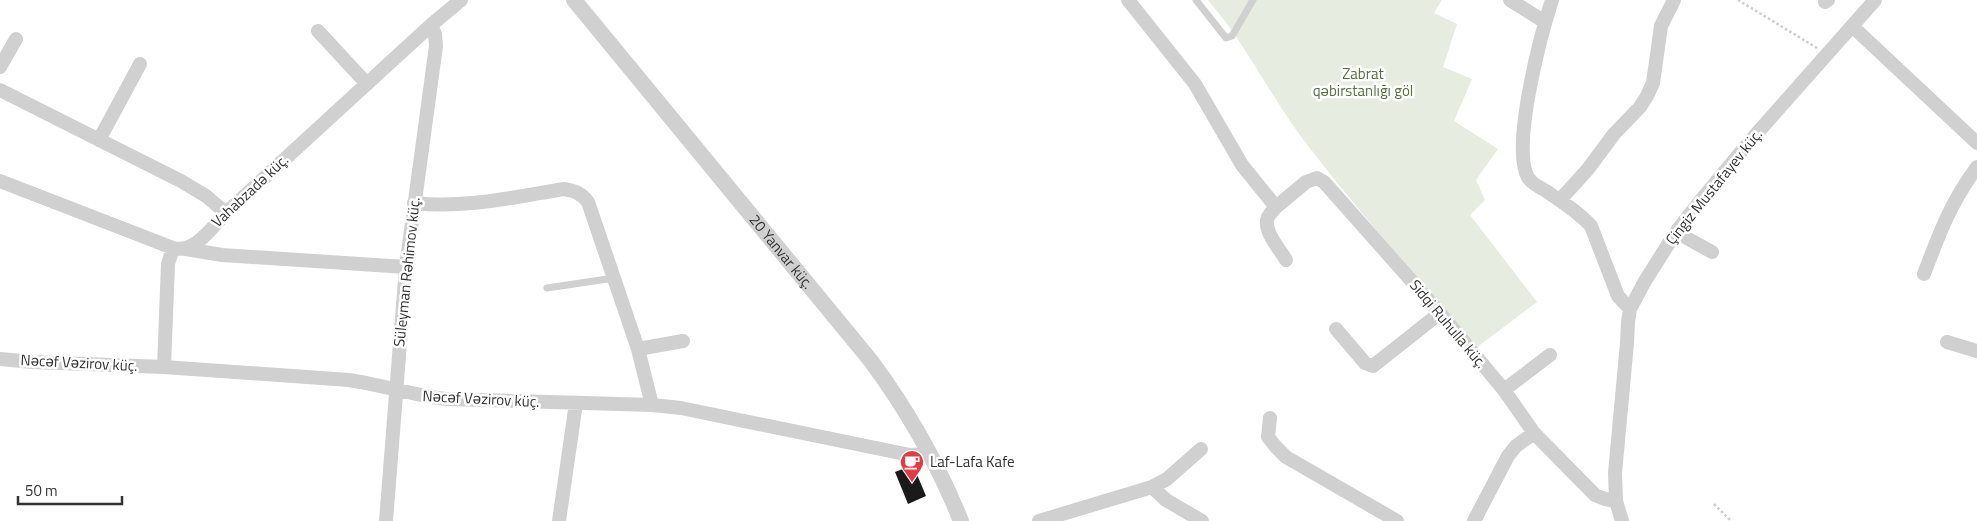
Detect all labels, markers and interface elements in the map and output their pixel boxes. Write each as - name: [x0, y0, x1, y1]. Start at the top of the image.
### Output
- park label: Zabrat qəbirstanlığı göl: [1313, 62, 1413, 102]
- street label: Çingiz Mustafayev küç.: [1660, 124, 1768, 250]
- street label: Vahabzadə küç.: [206, 149, 293, 233]
- street label: Süleyman Rəhimov küç.: [387, 196, 426, 348]
- street label: 20 Yanvar küç.: [744, 209, 819, 294]
- street label: Sidqi Ruhulla küç.: [1404, 274, 1492, 373]
- street label: Nəcəf Vəzirov küç.: [20, 348, 138, 377]
- street label: Nəcəf Vəzirov küç.: [422, 384, 540, 413]
- cafe icon: Laf-Lafa Kafe: [899, 449, 925, 483]
- place label: Laf-Lafa Kafe: [930, 450, 1015, 473]
- scale bar: [18, 474, 121, 506]
- text: 50 m: [25, 479, 58, 502]

